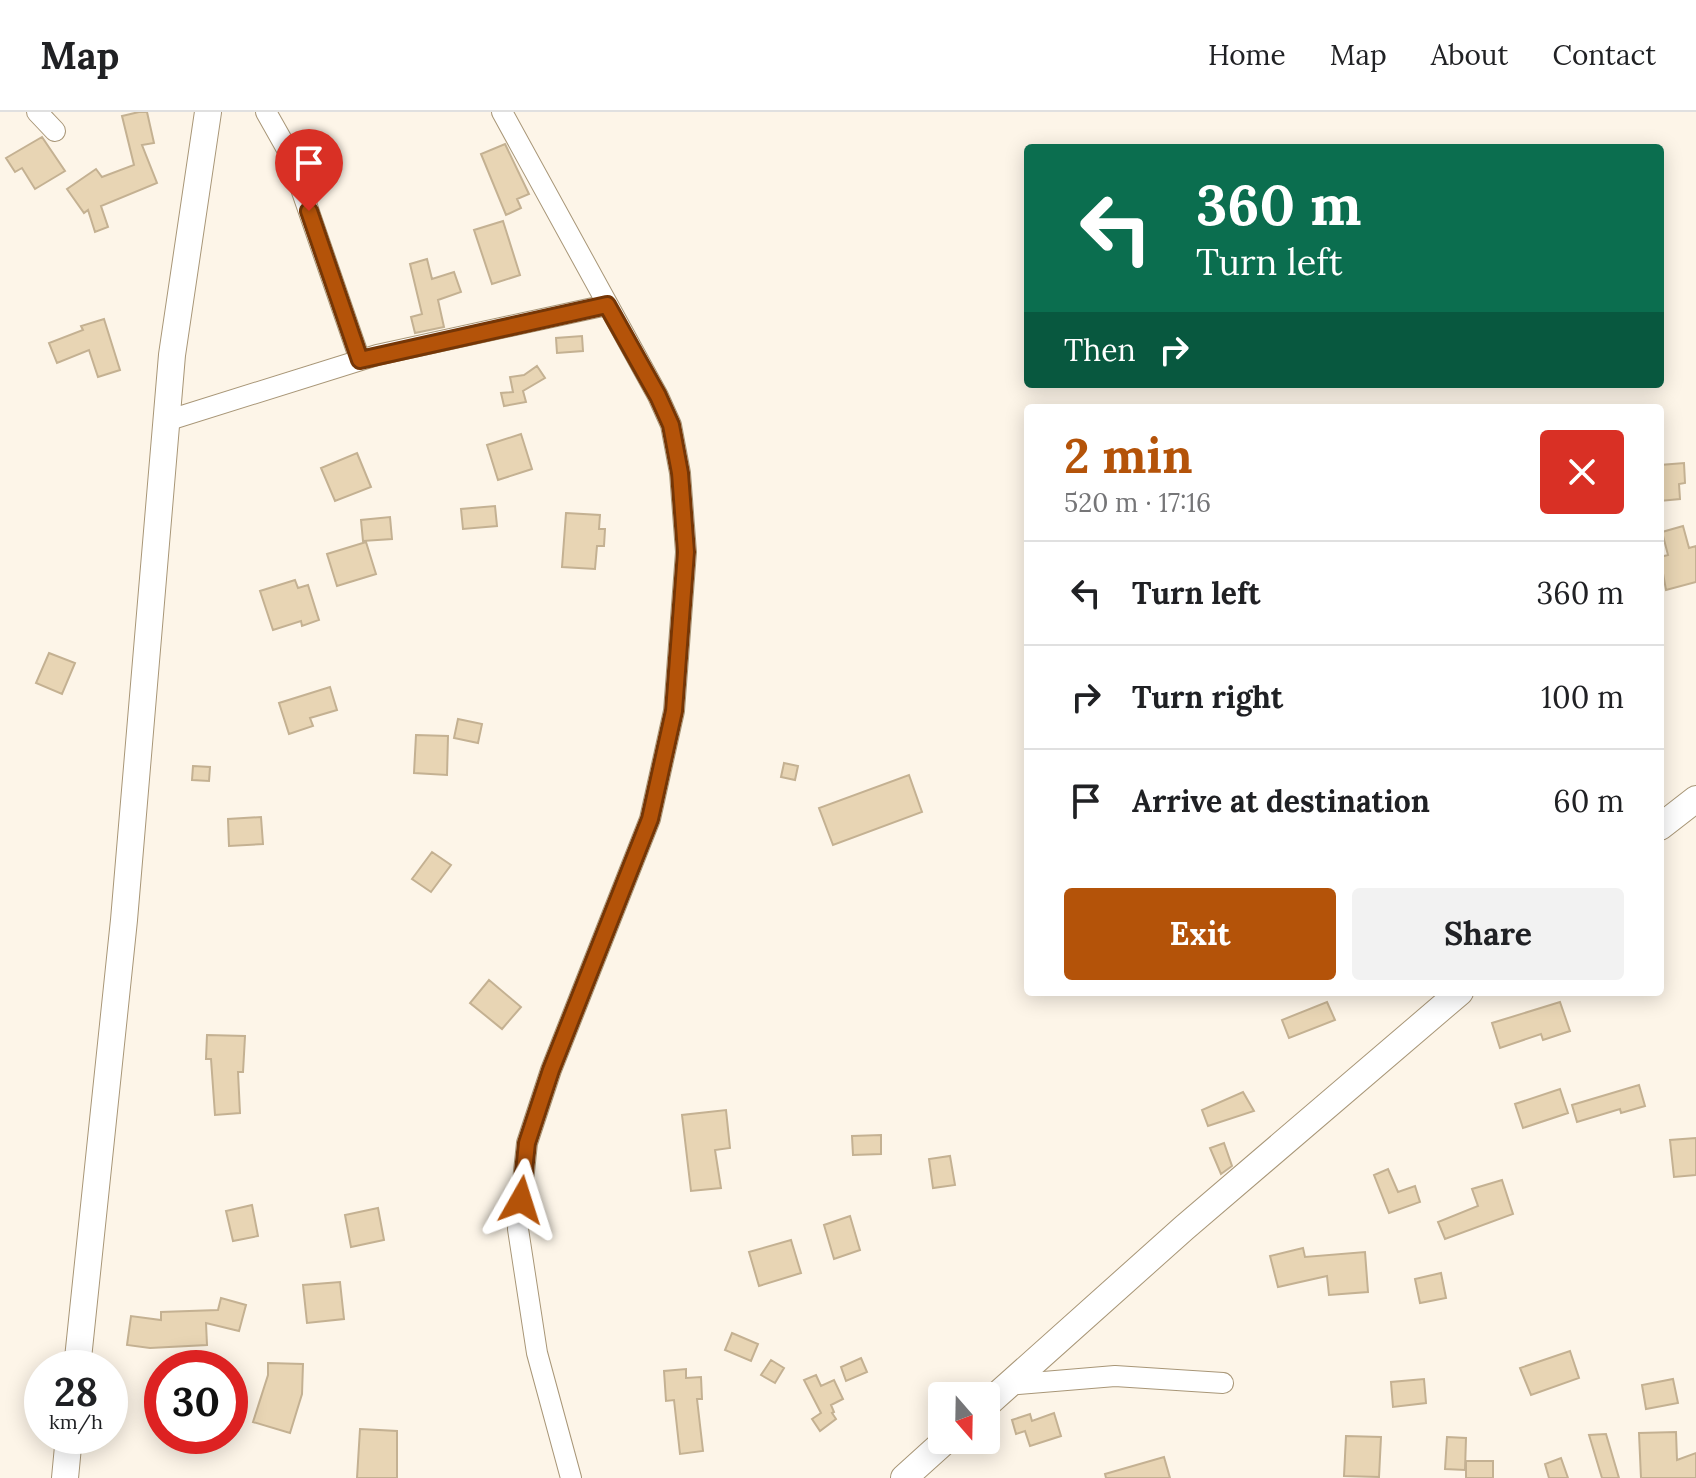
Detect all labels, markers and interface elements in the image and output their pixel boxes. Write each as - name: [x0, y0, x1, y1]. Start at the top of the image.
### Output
- text: Map: [40, 31, 119, 79]
- text: Home: [1208, 37, 1286, 73]
- text: Map: [1330, 37, 1387, 73]
- text: About: [1431, 37, 1508, 73]
- text: Contact: [1552, 37, 1656, 73]
- pin: [275, 129, 343, 211]
- icon: arrive: [287, 141, 331, 185]
- text: 360 m: [1196, 169, 1361, 240]
- icon: left: [1064, 176, 1168, 280]
- text: Turn left: [1196, 239, 1343, 285]
- icon: right: [1152, 328, 1196, 372]
- text: Then: [1064, 331, 1136, 369]
- text: 2 min: [1064, 425, 1193, 486]
- button: close: [1540, 430, 1624, 514]
- text: 520 m · 17:16: [1064, 486, 1211, 519]
- icon: left: [1064, 571, 1108, 615]
- text: Turn left: [1132, 574, 1260, 612]
- text: 360 m: [1537, 574, 1624, 612]
- icon: right: [1064, 675, 1108, 719]
- text: Turn right: [1132, 678, 1283, 716]
- text: 100 m: [1541, 678, 1624, 716]
- icon: arrive: [1064, 779, 1108, 823]
- text: Arrive at destination: [1132, 782, 1430, 820]
- text: 60 m: [1553, 782, 1624, 820]
- button: Exit: [1064, 888, 1336, 980]
- button: Share: [1352, 888, 1624, 980]
- position arrow: [479, 1158, 563, 1242]
- speed limit sign: 30: [144, 1350, 248, 1454]
- text: 28: [54, 1366, 98, 1417]
- north arrow: [928, 1382, 1000, 1454]
- map controls: [928, 1382, 1000, 1454]
- text: km/h: [49, 1409, 103, 1434]

